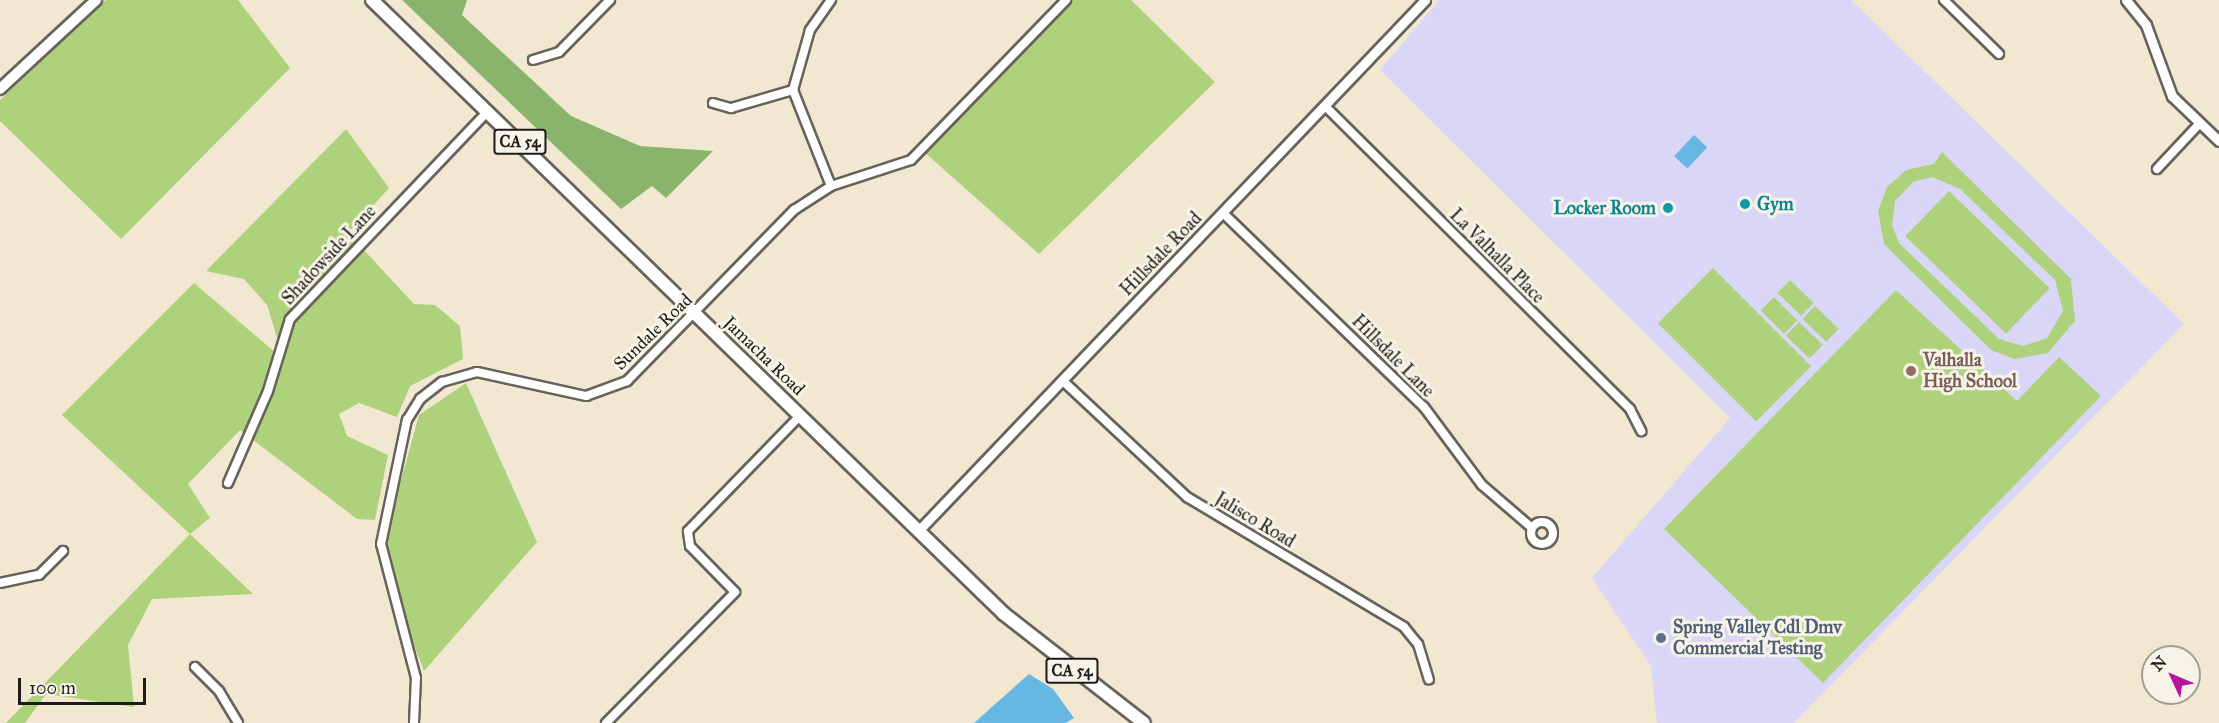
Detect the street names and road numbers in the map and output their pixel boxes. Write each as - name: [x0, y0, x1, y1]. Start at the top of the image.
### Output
- road number: CA 54: [493, 129, 547, 155]
- street label: Shadowside Lane: [277, 201, 381, 309]
- street label: La Valhalla Place: [1445, 204, 1549, 308]
- street label: Hillsdale Road: [1116, 208, 1206, 300]
- street label: Sundale Road: [609, 289, 697, 375]
- street label: Hillsdale Lane: [1347, 310, 1439, 402]
- street label: Jamacha Road: [719, 312, 809, 400]
- street label: Jalisco Road: [1211, 488, 1299, 552]
- road number: CA 54: [1045, 658, 1099, 684]

